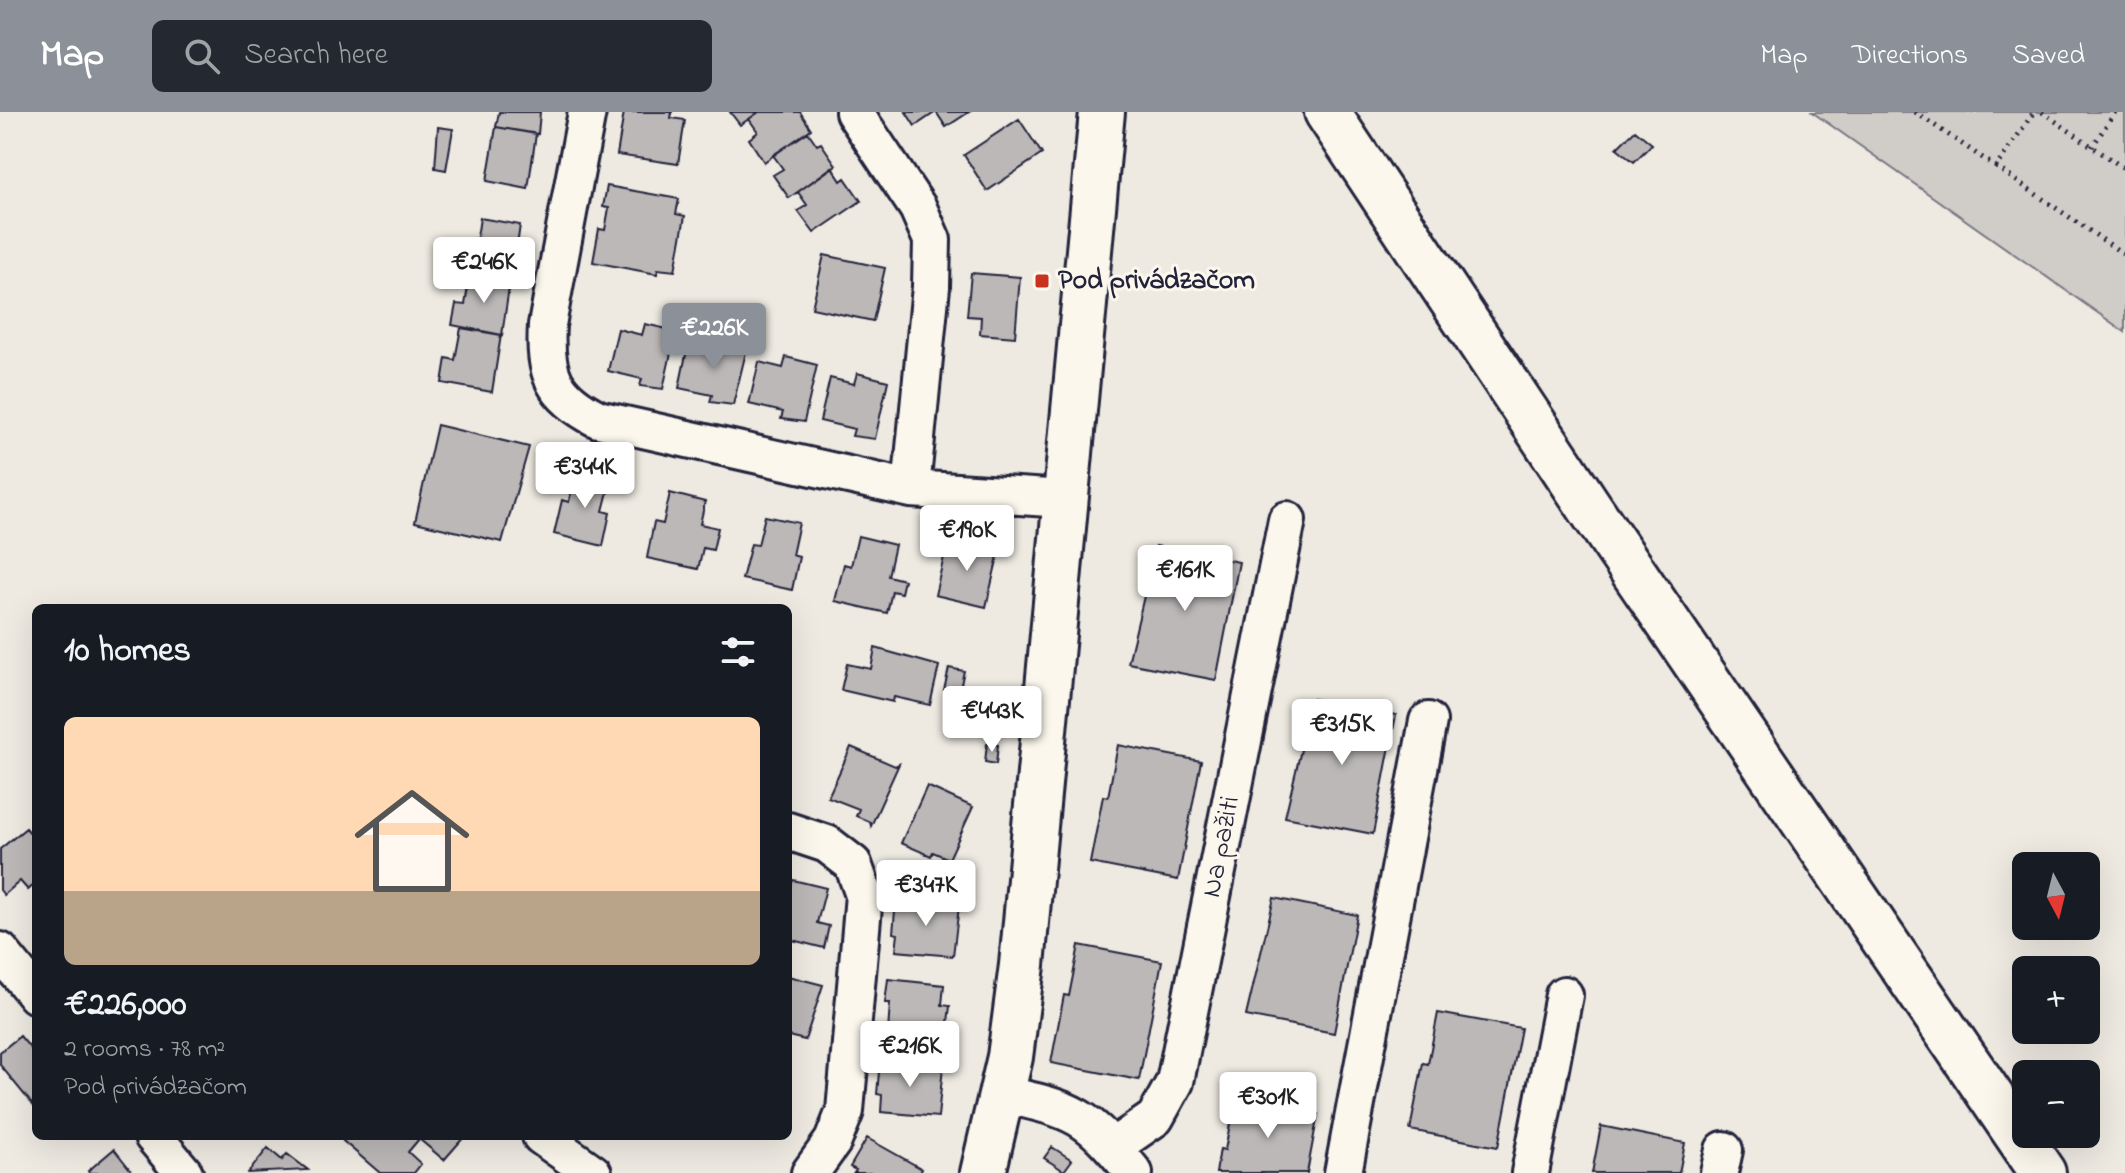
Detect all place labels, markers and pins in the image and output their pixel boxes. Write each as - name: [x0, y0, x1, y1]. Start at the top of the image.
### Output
- pin: €246K: [428, 237, 540, 305]
- place label: Pod privádzačom: [1058, 261, 1255, 302]
- marker: Pod privádzačom: [1033, 272, 1051, 290]
- pin: €226K: [658, 303, 770, 371]
- pin: €344K: [529, 442, 641, 510]
- pin: €190K: [911, 505, 1023, 573]
- pin: €161K: [1129, 545, 1241, 613]
- pin: €443K: [936, 686, 1048, 754]
- pin: €315K: [1286, 699, 1398, 767]
- pin: €347K: [870, 860, 982, 928]
- pin: €216K: [854, 1021, 966, 1089]
- pin: €301K: [1212, 1072, 1324, 1140]

